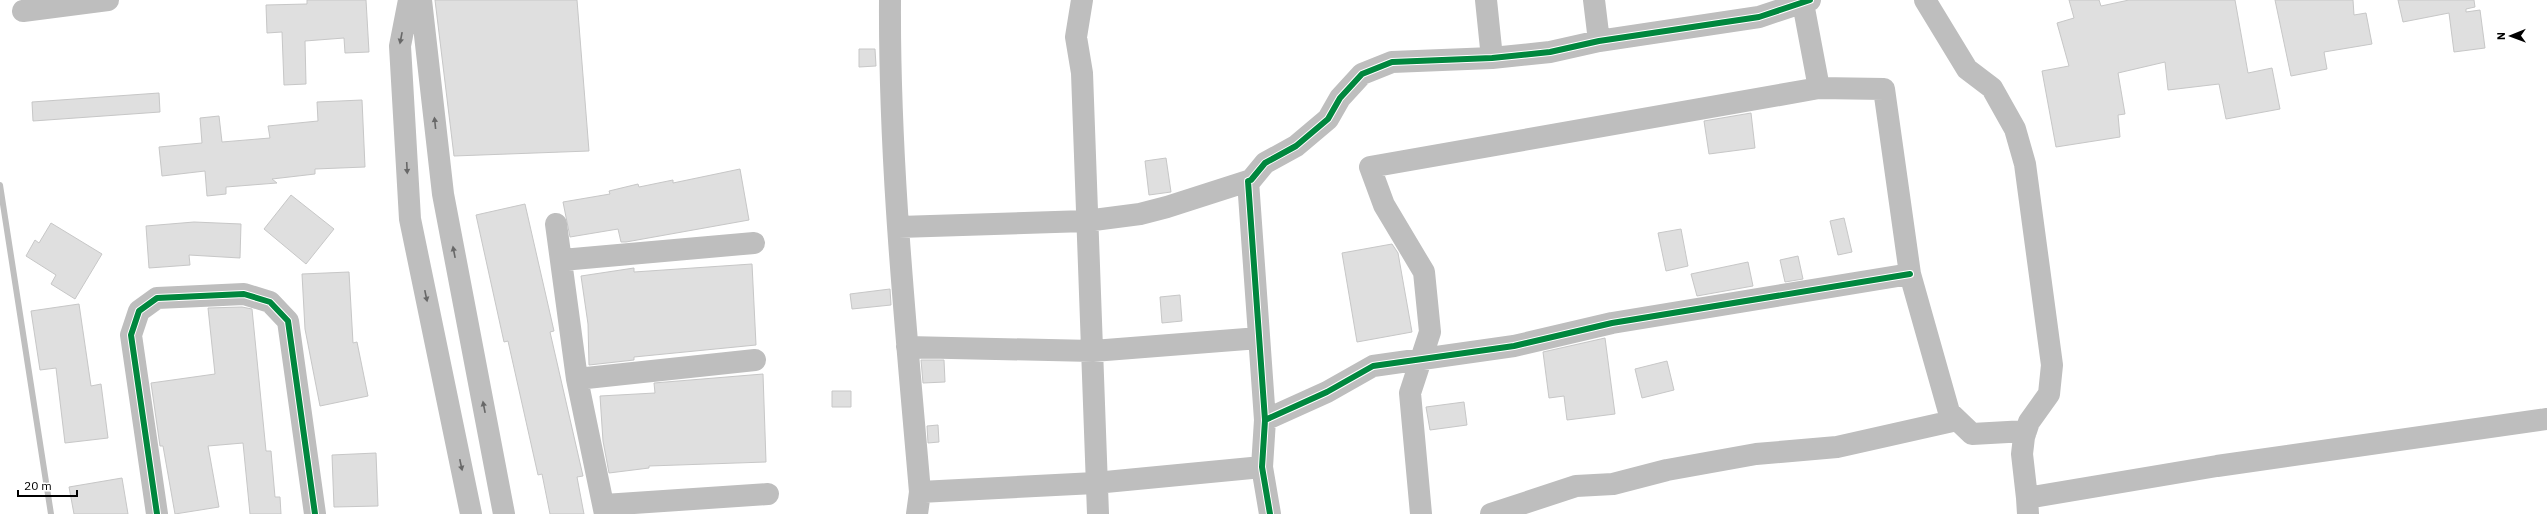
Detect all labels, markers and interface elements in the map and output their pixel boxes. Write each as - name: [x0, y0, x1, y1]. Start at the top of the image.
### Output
- north arrow: [2491, 16, 2531, 56]
- one-way arrow: [398, 32, 404, 44]
- text: N: [2494, 32, 2508, 40]
- one-way arrow: [432, 117, 439, 129]
- one-way arrow: [403, 162, 410, 174]
- one-way arrow: [451, 246, 457, 258]
- one-way arrow: [423, 290, 429, 302]
- one-way arrow: [481, 401, 487, 413]
- one-way arrow: [458, 458, 464, 471]
- scale bar: [18, 472, 77, 498]
- text: 20 m: [24, 478, 52, 493]

